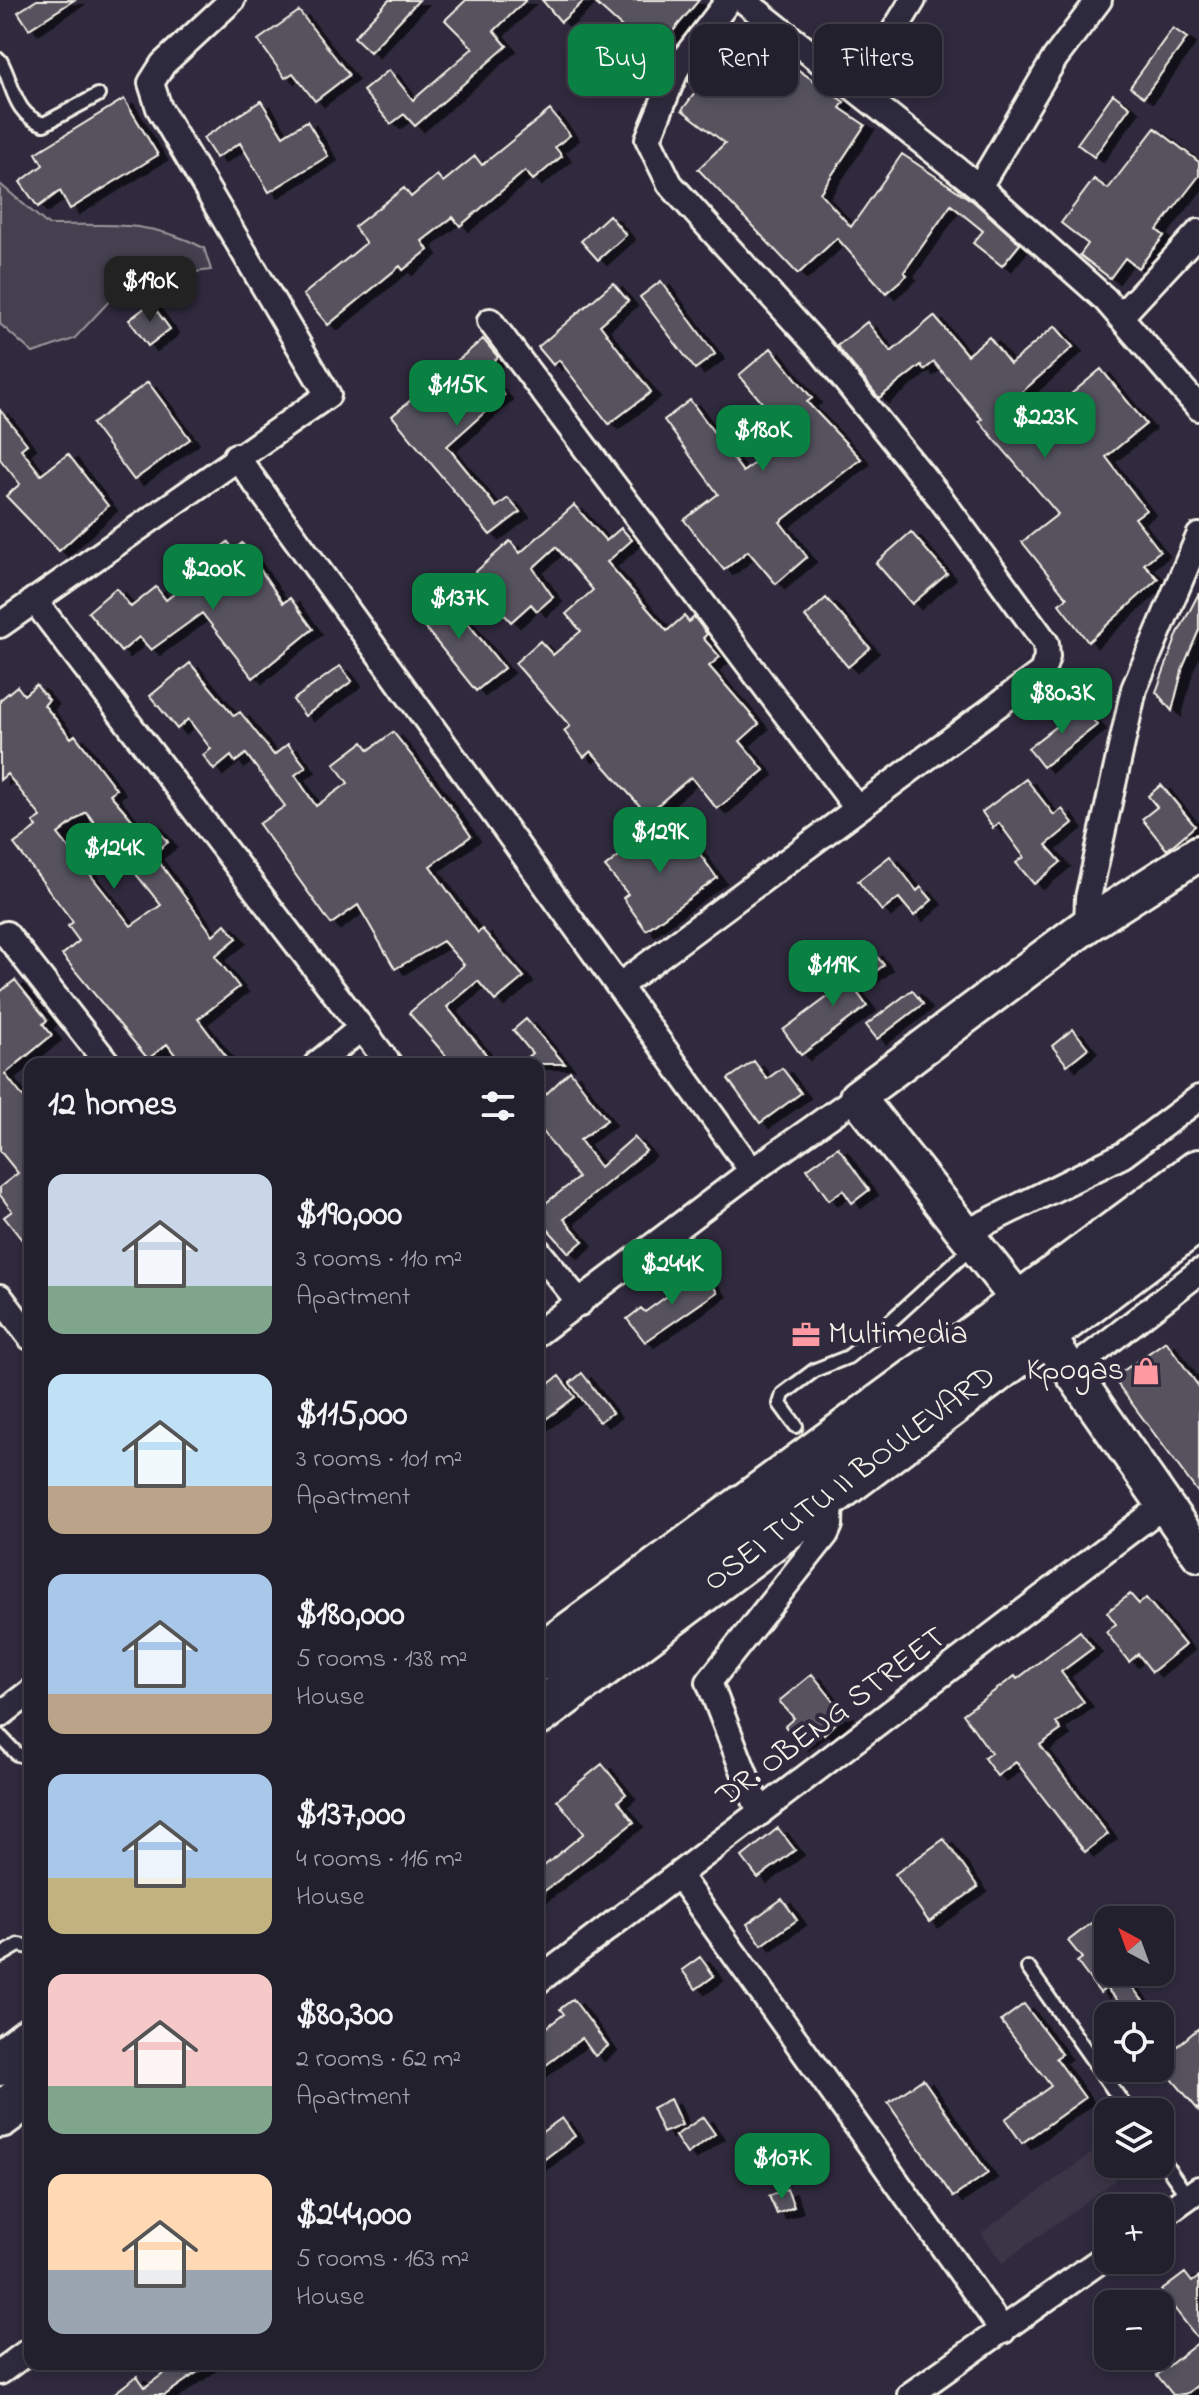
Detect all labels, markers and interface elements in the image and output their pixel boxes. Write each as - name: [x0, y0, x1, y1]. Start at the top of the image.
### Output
- chip: Buy: [568, 24, 674, 96]
- chip: Rent: [690, 24, 798, 96]
- chip: Filters: [814, 24, 942, 96]
- pin: $190K: [94, 256, 206, 324]
- text: $190K: [122, 263, 178, 301]
- pin: $115K: [401, 360, 513, 428]
- text: $115K: [427, 367, 487, 405]
- pin: $223K: [989, 392, 1101, 460]
- text: $223K: [1013, 399, 1077, 437]
- pin: $180K: [707, 405, 819, 473]
- text: $180K: [734, 412, 792, 450]
- pin: $200K: [157, 544, 269, 612]
- text: $200K: [181, 551, 245, 589]
- pin: $137K: [403, 573, 515, 641]
- text: $137K: [430, 580, 488, 618]
- pin: $80.3K: [997, 668, 1127, 736]
- text: $80.3K: [1029, 675, 1095, 713]
- pin: $129K: [604, 807, 716, 875]
- text: $129K: [631, 814, 689, 852]
- pin: $124K: [58, 823, 170, 891]
- text: $124K: [84, 830, 144, 868]
- pin: $119K: [777, 940, 889, 1008]
- text: $119K: [807, 947, 859, 985]
- text: 12 homes: [48, 1081, 177, 1131]
- icon: filters: [476, 1084, 520, 1128]
- text: $190,000: [296, 1191, 402, 1241]
- icon: home: [112, 1206, 208, 1302]
- pin: $244K: [616, 1239, 728, 1307]
- text: 3 rooms · 110 m²: [296, 1241, 462, 1279]
- text: $244K: [641, 1246, 703, 1284]
- text: Apartment: [296, 1279, 410, 1317]
- place label: Multimedia: [828, 1312, 968, 1359]
- office icon: Multimedia: [791, 1320, 821, 1350]
- place label: Kpogas: [1026, 1348, 1124, 1395]
- street label: OSEI TUTU II BOULEVARD: [694, 1354, 1006, 1604]
- shop icon: Kpogas: [1131, 1356, 1161, 1386]
- text: $115,000: [296, 1391, 408, 1441]
- icon: home: [112, 1406, 208, 1502]
- text: 3 rooms · 101 m²: [296, 1441, 462, 1479]
- text: Apartment: [296, 1479, 410, 1517]
- text: $180,000: [296, 1591, 405, 1641]
- icon: home: [112, 1606, 208, 1702]
- street label: DR. OBENG STREET: [706, 1616, 957, 1821]
- text: 5 rooms · 138 m²: [296, 1641, 468, 1679]
- text: House: [296, 1679, 364, 1717]
- text: $137,000: [296, 1791, 405, 1841]
- icon: home: [112, 1806, 208, 1902]
- text: 4 rooms · 116 m²: [296, 1841, 463, 1879]
- text: House: [296, 1879, 364, 1917]
- north arrow: [1094, 1906, 1174, 1986]
- map controls: [1094, 1906, 1174, 2370]
- text: $80,300: [296, 1991, 393, 2041]
- button: locate: [1094, 2002, 1174, 2082]
- icon: home: [112, 2006, 208, 2102]
- text: 2 rooms · 62 m²: [296, 2041, 461, 2079]
- text: Apartment: [296, 2079, 410, 2117]
- button: layers: [1094, 2098, 1174, 2178]
- pin: $107K: [726, 2133, 838, 2201]
- text: $107K: [753, 2140, 811, 2178]
- text: $244,000: [296, 2191, 411, 2241]
- button: +: [1094, 2194, 1174, 2274]
- icon: home: [112, 2206, 208, 2302]
- text: 5 rooms · 163 m²: [296, 2241, 469, 2279]
- text: House: [296, 2279, 364, 2317]
- button: −: [1094, 2290, 1174, 2370]

